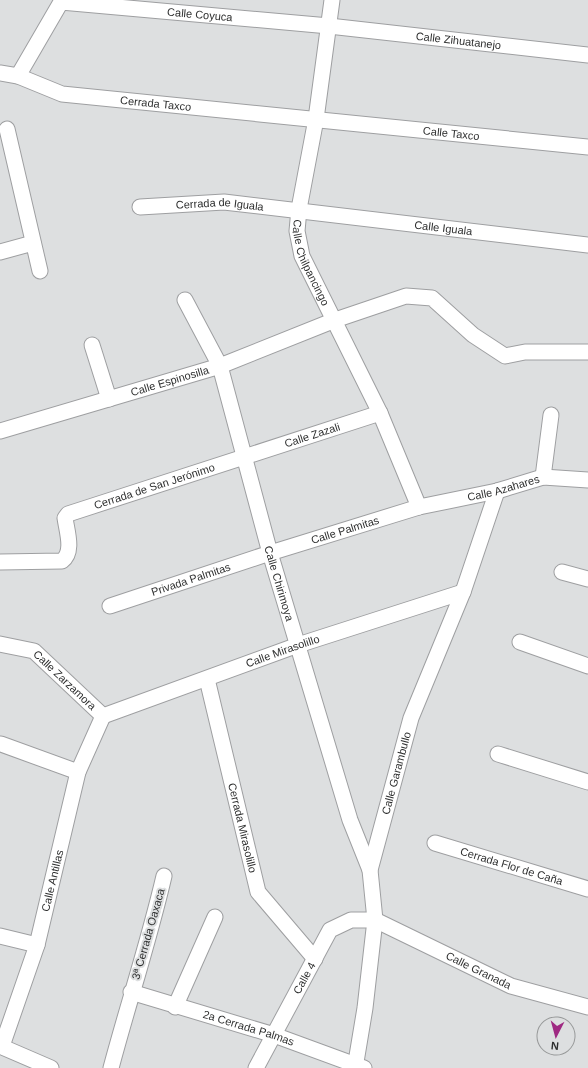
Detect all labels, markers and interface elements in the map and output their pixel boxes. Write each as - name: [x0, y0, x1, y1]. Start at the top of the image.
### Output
- street label: Calle Coyuca: [167, 6, 234, 23]
- street label: Calle Zihuatanejo: [415, 30, 502, 51]
- street label: Cerrada Taxco: [120, 94, 192, 113]
- street label: Calle Taxco: [422, 124, 480, 142]
- street label: Cerrada de Iguala: [175, 196, 265, 213]
- street label: Calle Chilpancingo: [291, 219, 332, 308]
- street label: Calle Iguala: [414, 219, 474, 237]
- street label: Calle Espinosilla: [129, 363, 211, 398]
- street label: Calle Zazali: [283, 420, 341, 450]
- street label: Cerrada de San Jerónimo: [92, 461, 216, 511]
- street label: Calle Azahares: [466, 472, 541, 503]
- street label: Calle Palmitas: [310, 514, 381, 546]
- street label: Calle Chirimoya: [262, 545, 296, 623]
- street label: Privada Palmitas: [150, 560, 232, 598]
- street label: Calle Mirasolillo: [244, 633, 321, 669]
- street label: Calle Zarzamora: [31, 648, 99, 713]
- street label: Calle Garambullo: [379, 730, 413, 816]
- street label: Cerrada Mirasolillo: [226, 782, 259, 874]
- street label: Cerrada Flor de Caña: [459, 845, 565, 887]
- street label: Calle Antillas: [39, 848, 65, 913]
- street label: 3ª Cerrada Oaxaca: [129, 886, 167, 981]
- street label: Calle Granada: [444, 949, 514, 992]
- street label: Calle 4: [291, 960, 318, 996]
- street label: 2a Cerrada Palmas: [202, 1008, 296, 1048]
- north arrow: [536, 1016, 576, 1056]
- text: N: [550, 1040, 560, 1052]

